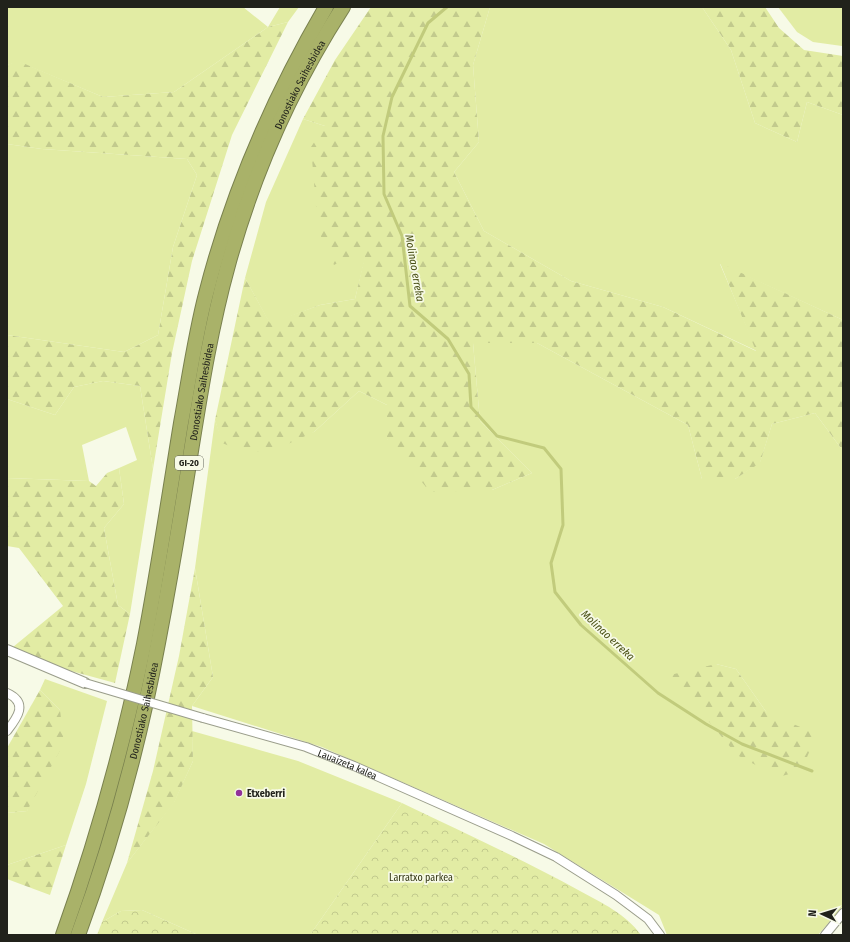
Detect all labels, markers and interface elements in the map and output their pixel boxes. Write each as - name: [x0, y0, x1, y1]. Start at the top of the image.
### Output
- street label: Donostiako Saihesbidea: [272, 38, 328, 132]
- water label: Molinao erreka: [402, 234, 427, 303]
- street label: Donostiako Saihesbidea: [188, 342, 217, 442]
- road number: GI-20: [175, 456, 203, 470]
- water label: Molinao erreka: [578, 607, 637, 663]
- street label: Donostiako Saihesbidea: [128, 661, 161, 760]
- street label: Lauaizeta kalea: [316, 747, 379, 783]
- marker: Etxeberri: [234, 788, 244, 798]
- place label: Etxeberri: [247, 788, 286, 800]
- park label: Larratxo parkea: [389, 872, 453, 884]
- north arrow: [802, 894, 842, 934]
- text: N: [806, 910, 819, 917]

